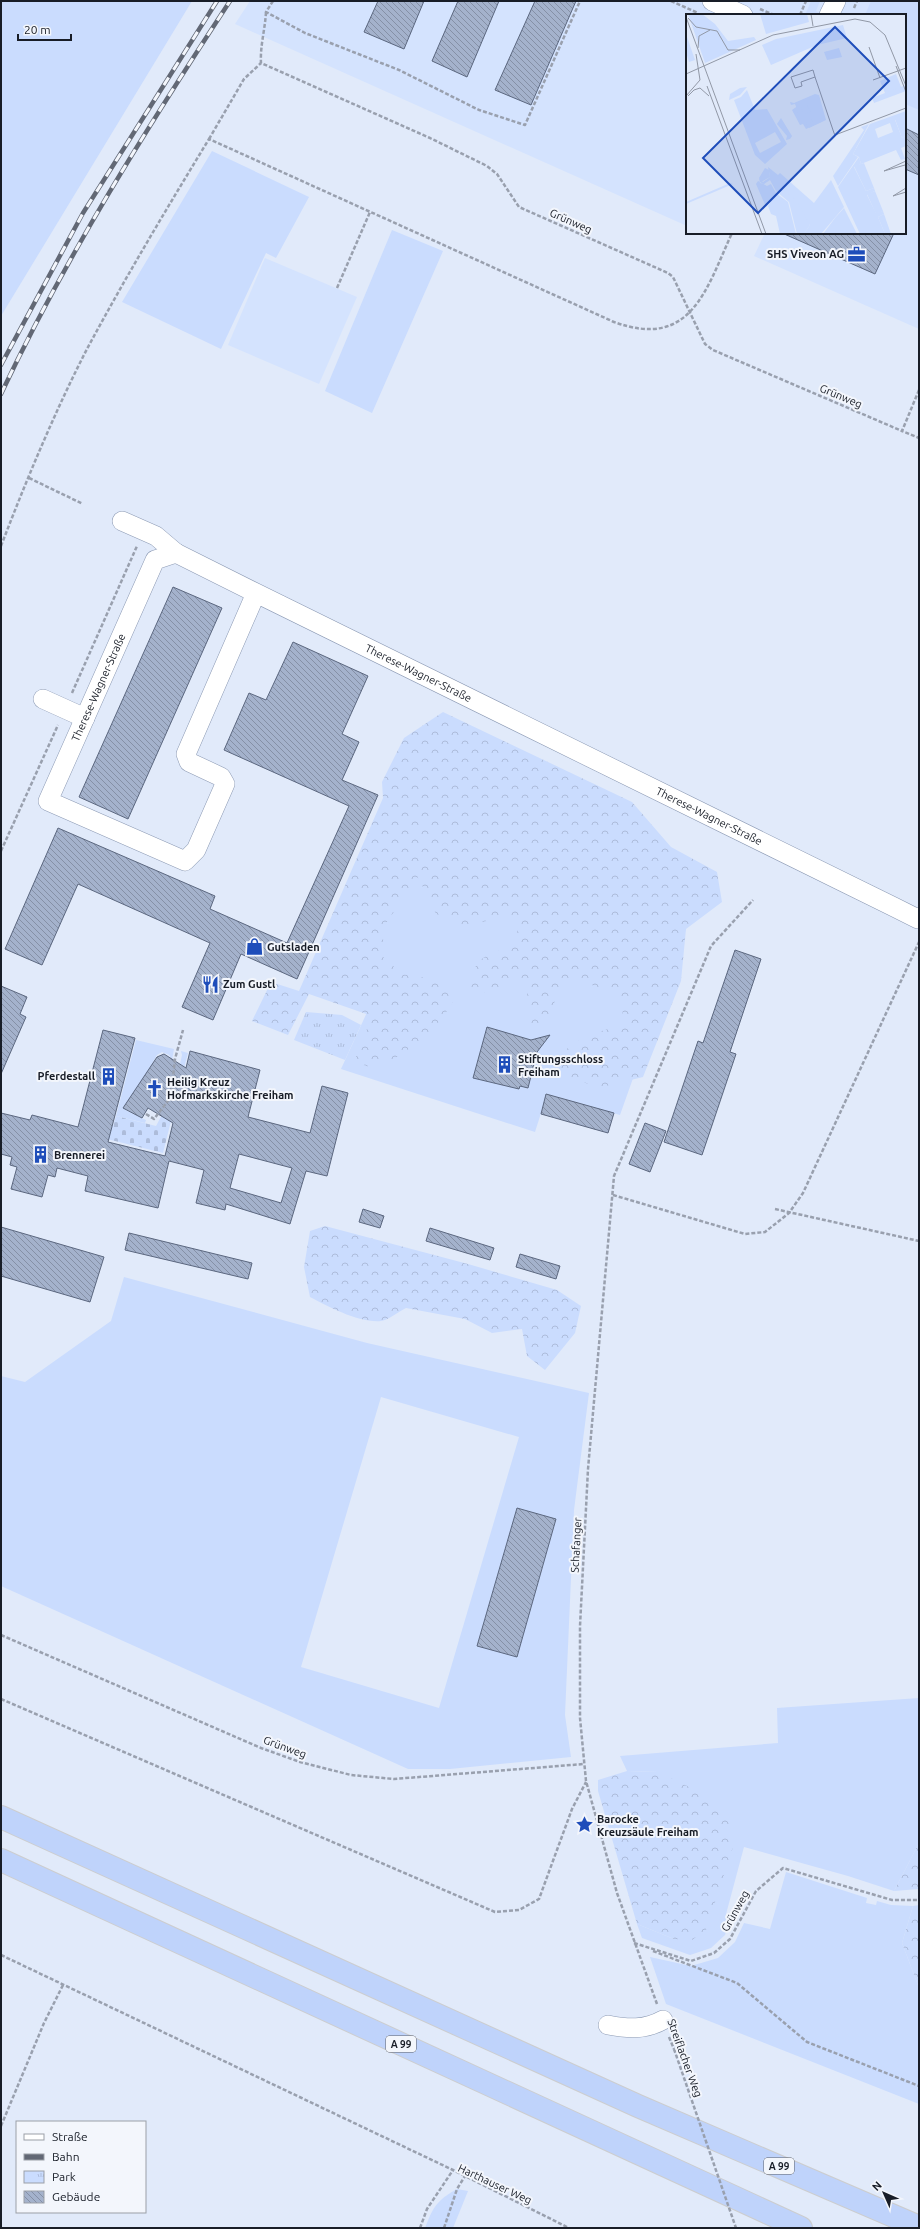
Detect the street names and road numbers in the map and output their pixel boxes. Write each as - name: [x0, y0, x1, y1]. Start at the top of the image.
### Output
- street label: Grünweg: [548, 206, 594, 236]
- street label: Grünweg: [818, 382, 864, 410]
- street label: Therese-Wagner-Straße: [69, 632, 128, 743]
- street label: Therese-Wagner-Straße: [363, 642, 474, 704]
- street label: Therese-Wagner-Straße: [654, 785, 764, 847]
- street label: Schafanger: [569, 1516, 583, 1573]
- street label: Grünweg: [262, 1734, 308, 1760]
- street label: Grünweg: [719, 1888, 751, 1934]
- street label: Streiflacher Weg: [665, 2017, 705, 2099]
- road number: A 99: [386, 2036, 416, 2052]
- road number: A 99: [764, 2158, 794, 2174]
- street label: Harthauser Weg: [456, 2162, 534, 2206]

